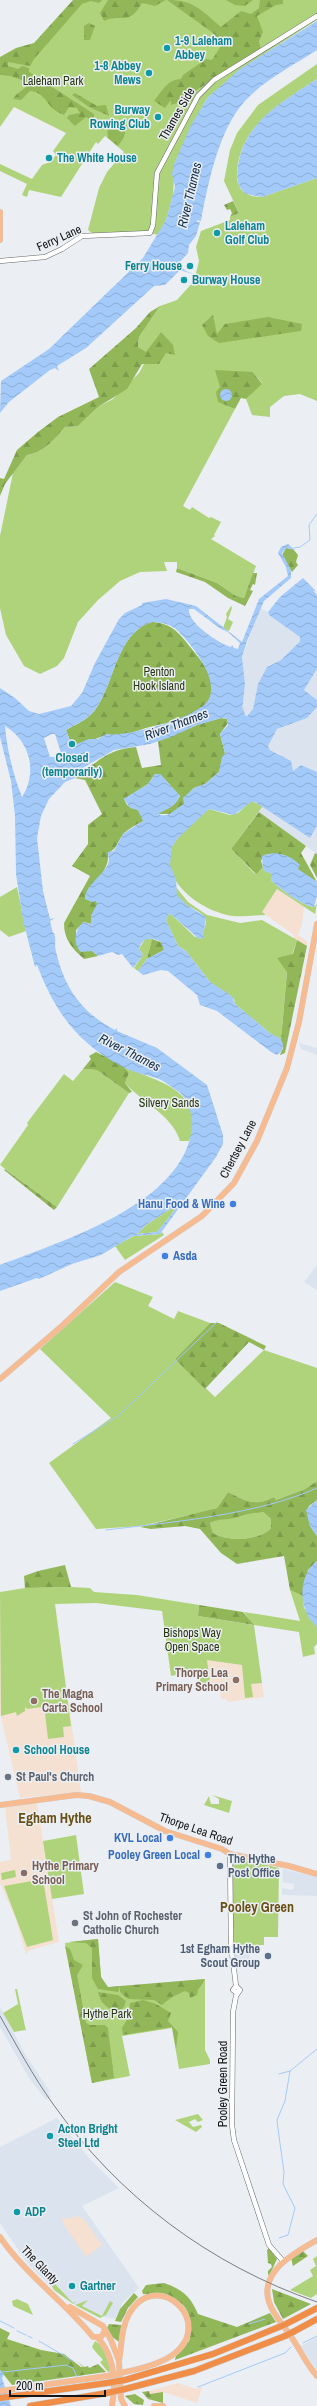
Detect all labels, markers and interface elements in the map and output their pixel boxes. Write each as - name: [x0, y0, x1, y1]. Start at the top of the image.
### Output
- place label: 1-9 Laleham Abbey: [175, 33, 232, 63]
- marker: 1-9 Laleham Abbey: [162, 43, 172, 53]
- place label: 1-8 Abbey Mews: [94, 58, 142, 88]
- marker: 1-8 Abbey Mews: [144, 68, 154, 78]
- park label: Laleham Park: [23, 73, 83, 89]
- street label: Thames Side: [155, 85, 199, 143]
- place label: Burway Rowing Club: [90, 102, 151, 132]
- marker: Burway Rowing Club: [153, 112, 163, 122]
- place label: The White House: [57, 150, 137, 166]
- marker: The White House: [44, 153, 54, 163]
- water label: River Thames: [174, 161, 205, 230]
- place label: Laleham Golf Club: [225, 218, 269, 248]
- street label: Ferry Lane: [34, 221, 84, 255]
- marker: Laleham Golf Club: [212, 228, 222, 238]
- place label: Ferry House: [125, 258, 183, 274]
- marker: Ferry House: [185, 261, 195, 271]
- place label: Burway House: [192, 272, 261, 288]
- marker: Burway House: [179, 275, 189, 285]
- park label: Penton Hook Island: [133, 664, 185, 694]
- water label: River Thames: [142, 705, 210, 744]
- marker: Closed (temporarily): [67, 739, 77, 749]
- place label: Closed (temporarily): [42, 750, 102, 780]
- water label: River Thames: [96, 1030, 163, 1075]
- park label: Silvery Sands: [139, 1095, 199, 1111]
- street label: Chertsey Lane: [216, 1117, 260, 1181]
- place label: Hanu Food & Wine: [138, 1196, 226, 1212]
- marker: Hanu Food & Wine: [228, 1199, 238, 1209]
- place label: Asda: [173, 1248, 198, 1264]
- marker: Asda: [160, 1251, 170, 1261]
- park label: Bishops Way Open Space: [163, 1625, 221, 1655]
- place label: Thorpe Lea Primary School: [156, 1665, 229, 1695]
- marker: Thorpe Lea Primary School: [231, 1675, 241, 1685]
- place label: The Magna Carta School: [42, 1686, 103, 1716]
- marker: The Magna Carta School: [29, 1696, 39, 1706]
- place label: School House: [24, 1742, 90, 1758]
- marker: School House: [11, 1745, 21, 1755]
- place label: St Paul's Church: [16, 1769, 94, 1785]
- marker: St Paul's Church: [3, 1772, 13, 1782]
- district label: Egham Hythe: [18, 1809, 92, 1827]
- street label: Thorpe Lea Road: [157, 1809, 235, 1849]
- place label: KVL Local: [114, 1830, 162, 1846]
- marker: KVL Local: [165, 1833, 175, 1843]
- place label: Pooley Green Local: [108, 1847, 200, 1863]
- marker: Pooley Green Local: [203, 1850, 213, 1860]
- place label: The Hythe Post Office: [228, 1851, 280, 1881]
- place label: Hythe Primary School: [32, 1858, 99, 1888]
- marker: The Hythe Post Office: [215, 1861, 225, 1871]
- marker: Hythe Primary School: [19, 1868, 29, 1878]
- district label: Pooley Green: [220, 1898, 294, 1916]
- place label: St John of Rochester Catholic Church: [83, 1908, 182, 1938]
- marker: St John of Rochester Catholic Church: [70, 1918, 80, 1928]
- place label: 1st Egham Hythe Scout Group: [180, 1941, 261, 1971]
- marker: 1st Egham Hythe Scout Group: [263, 1951, 273, 1961]
- park label: Hythe Park: [83, 2006, 131, 2022]
- street label: Pooley Green Road: [215, 2041, 231, 2127]
- place label: Acton Bright Steel Ltd: [58, 2121, 118, 2151]
- marker: Acton Bright Steel Ltd: [45, 2131, 55, 2141]
- place label: ADP: [25, 2204, 46, 2220]
- marker: ADP: [12, 2207, 22, 2217]
- street label: The Glanty: [18, 2242, 63, 2288]
- place label: Gartner: [80, 2278, 116, 2294]
- marker: Gartner: [67, 2281, 77, 2291]
- scale bar: [10, 2372, 105, 2398]
- text: 200 m: [16, 2378, 43, 2394]

